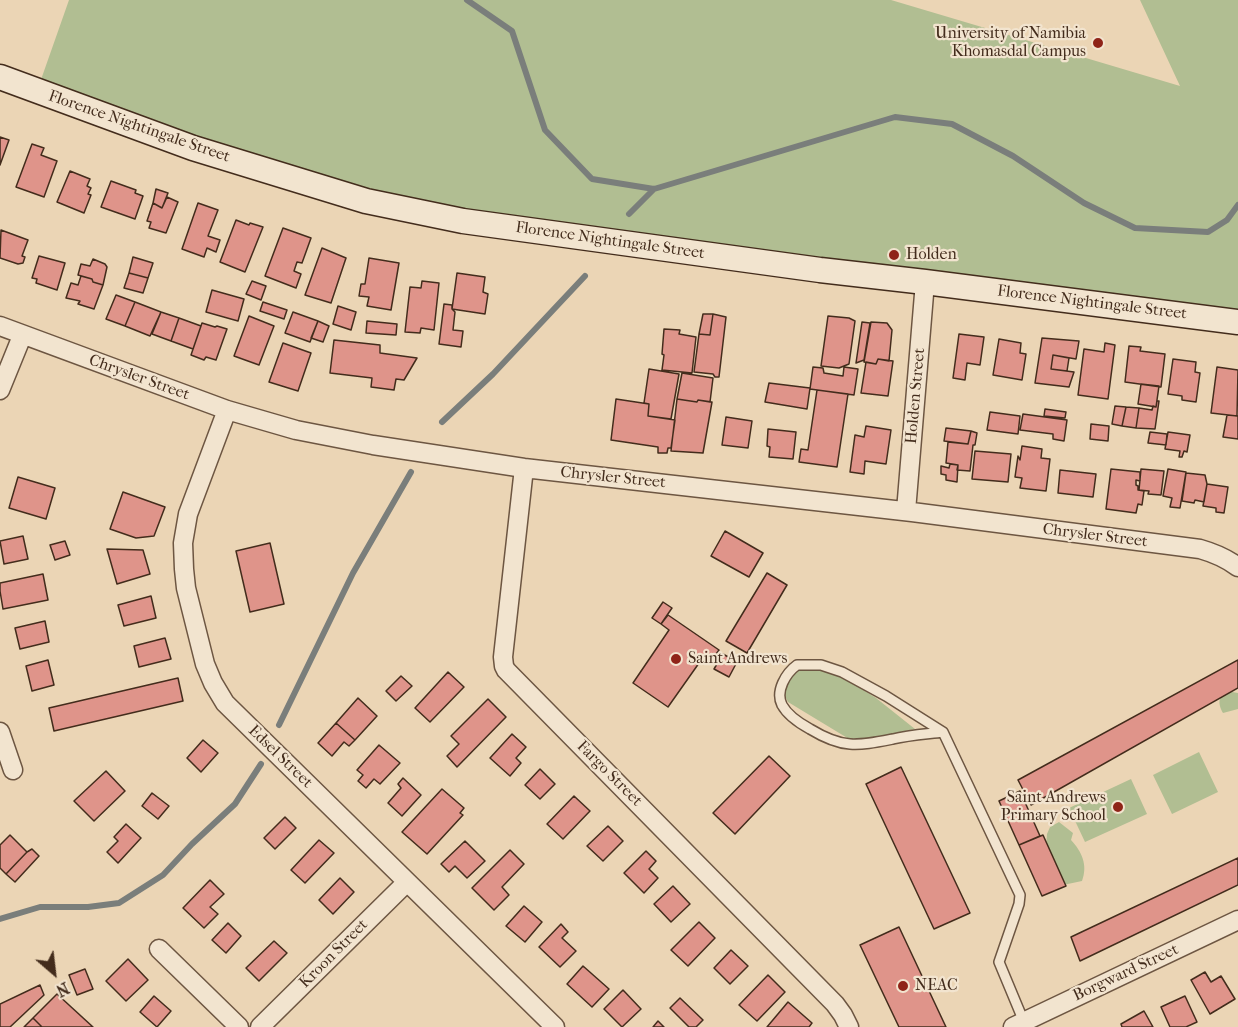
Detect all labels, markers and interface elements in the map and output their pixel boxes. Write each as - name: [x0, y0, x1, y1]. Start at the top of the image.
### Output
- place label: University of Namibia Khomasdal Campus: [935, 24, 1086, 62]
- marker: University of Namibia Khomasdal Campus: [1091, 36, 1105, 50]
- street label: Florence Nightingale Street: [46, 87, 232, 167]
- street label: Florence Nightingale Street: [514, 218, 706, 264]
- place label: Holden: [906, 245, 957, 265]
- marker: Holden: [887, 248, 901, 262]
- street label: Florence Nightingale Street: [996, 282, 1188, 324]
- street label: Holden Street: [902, 347, 930, 445]
- street label: Chrysler Street: [86, 351, 192, 405]
- street label: Chrysler Street: [560, 463, 666, 493]
- street label: Chrysler Street: [1041, 520, 1149, 552]
- place label: Saint Andrews: [688, 649, 787, 669]
- marker: Saint Andrews: [669, 652, 683, 666]
- street label: Edsel Street: [244, 722, 316, 792]
- street label: Fargo Street: [572, 737, 646, 811]
- place label: Saint Andrews Primary School: [1001, 788, 1106, 826]
- marker: Saint Andrews Primary School: [1111, 800, 1125, 814]
- street label: Kroon Street: [296, 916, 372, 992]
- street label: Borgward Street: [1070, 940, 1182, 1006]
- north arrow: [24, 943, 84, 1003]
- place label: NEAC: [915, 976, 958, 996]
- text: N: [53, 978, 73, 1001]
- marker: NEAC: [896, 979, 910, 993]

